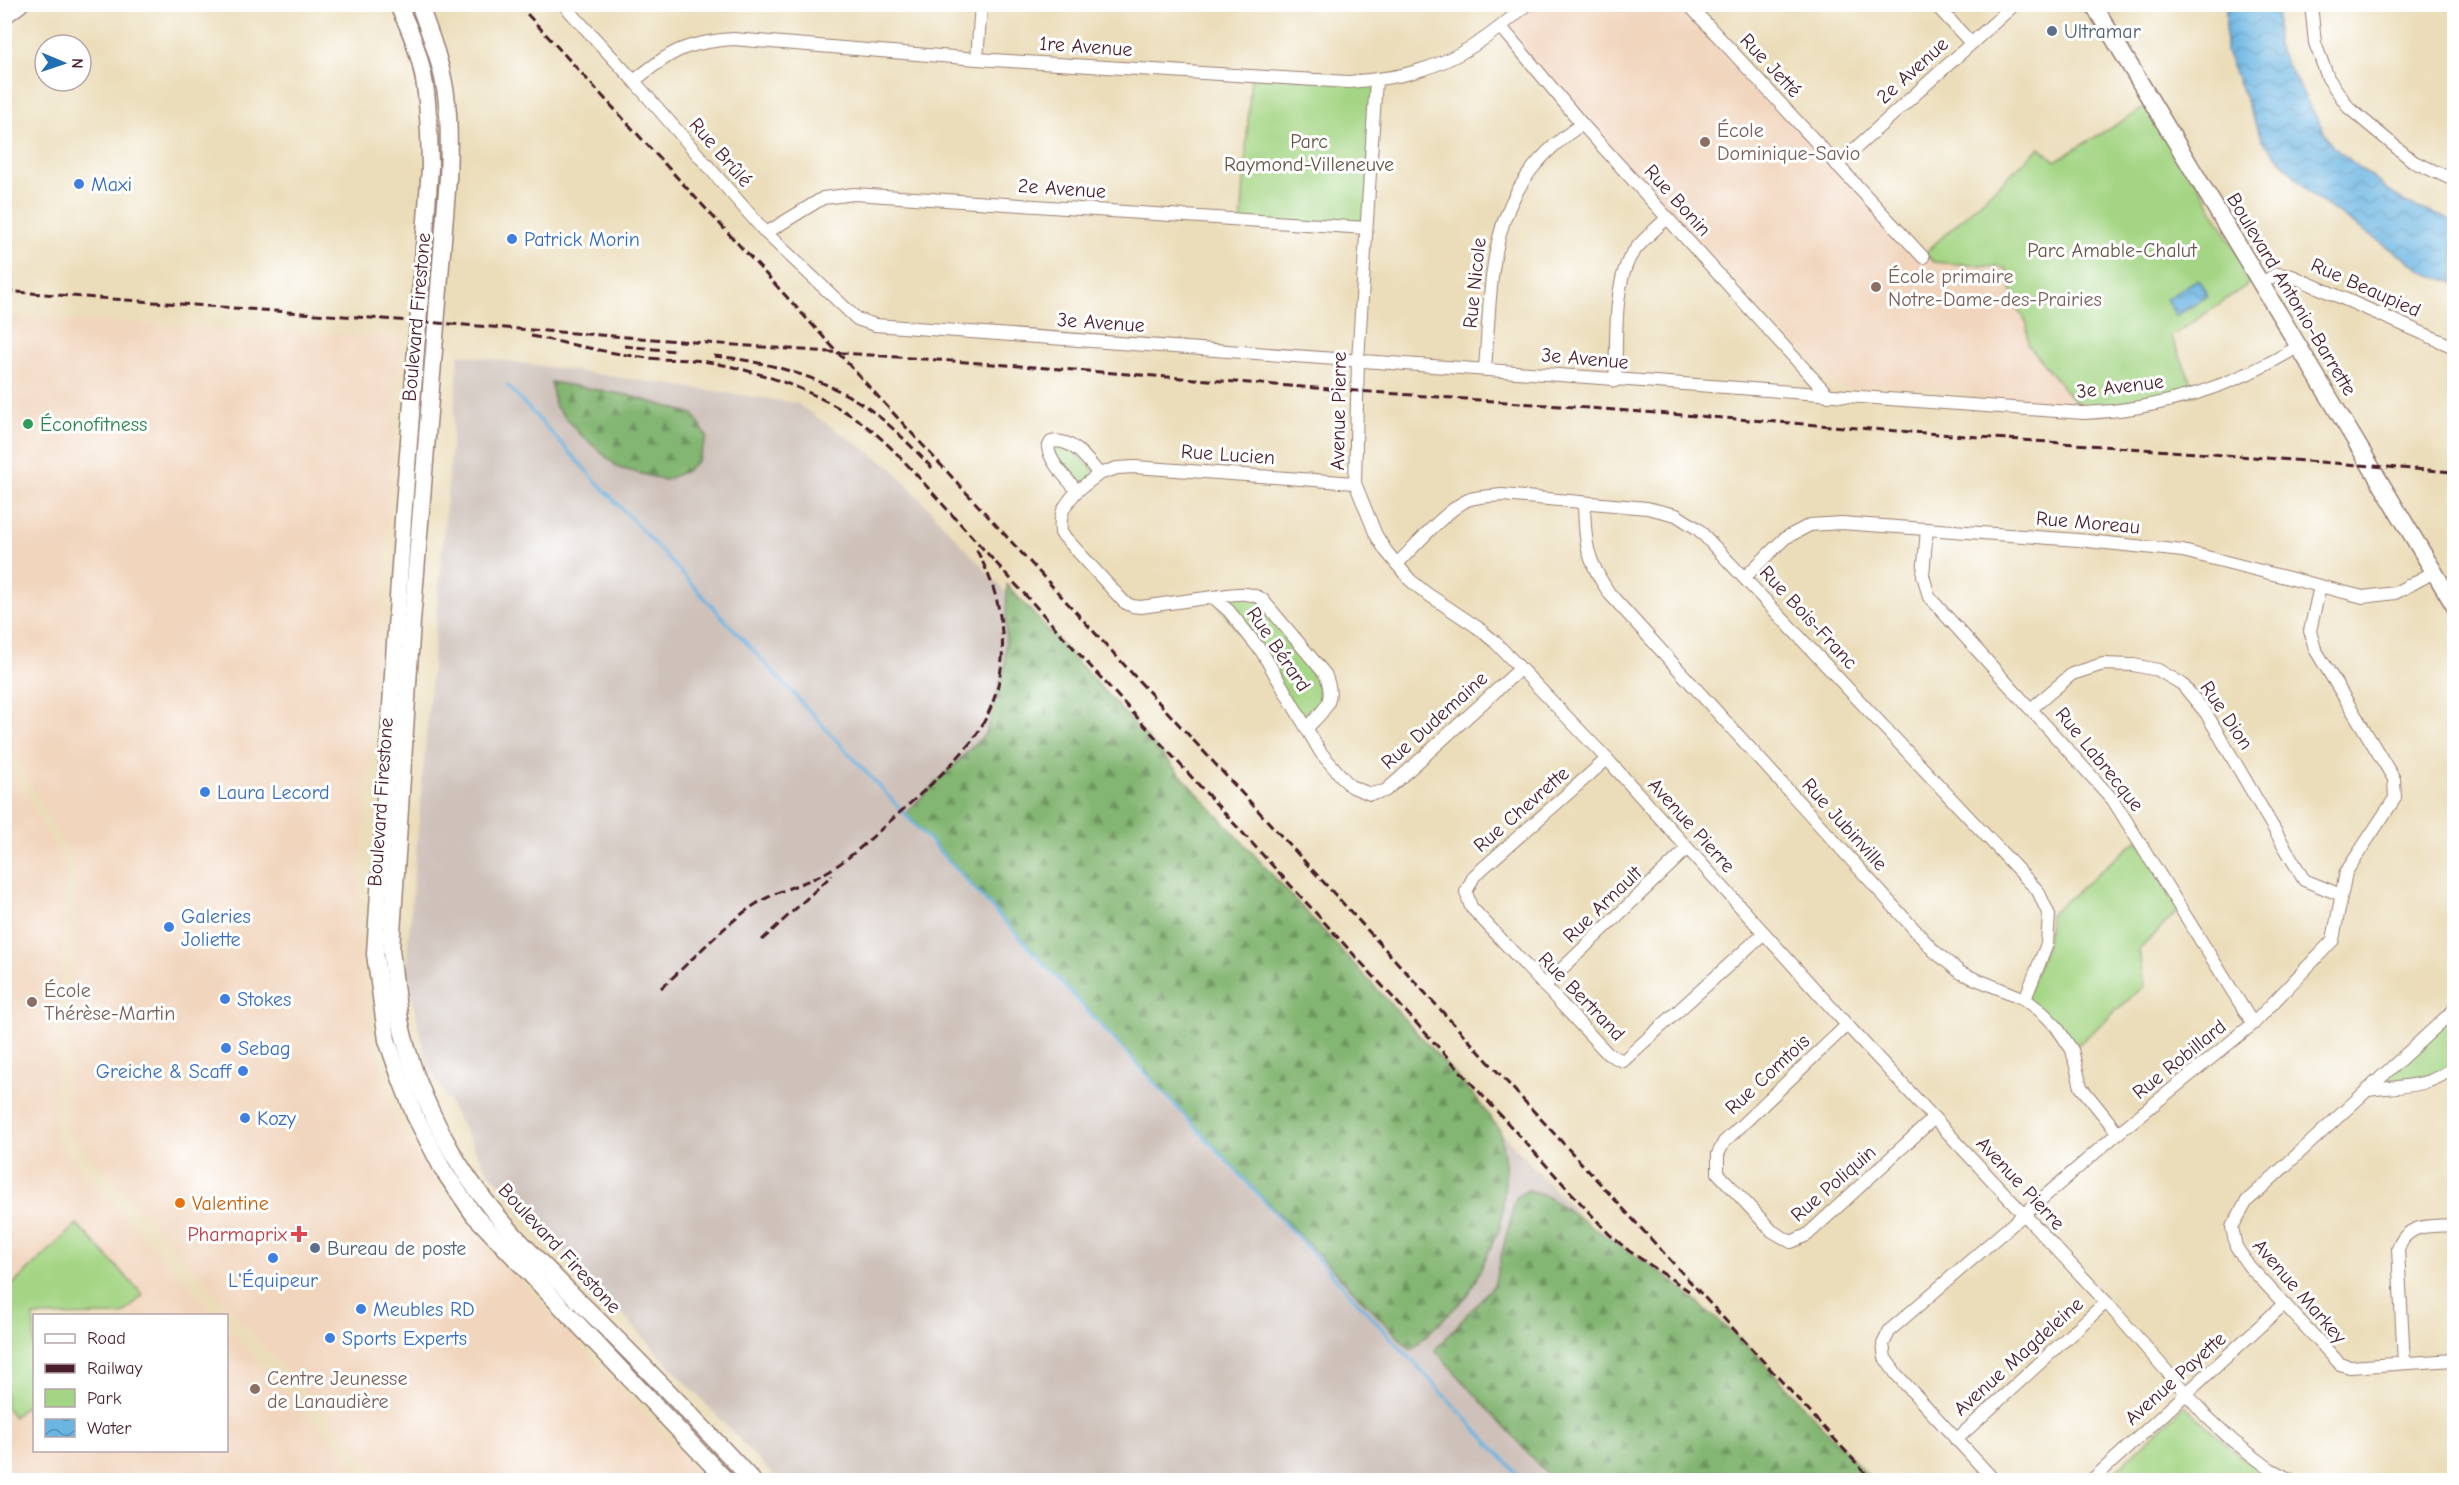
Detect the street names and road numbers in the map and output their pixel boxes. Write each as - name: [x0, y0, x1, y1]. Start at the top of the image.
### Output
- street label: Rue Jetté: [1735, 29, 1806, 102]
- street label: 1re Avenue: [1039, 32, 1133, 61]
- street label: 2e Avenue: [1872, 32, 1953, 108]
- street label: Rue Brûlé: [684, 113, 757, 191]
- street label: Rue Bonin: [1639, 160, 1716, 241]
- street label: 2e Avenue: [1017, 174, 1107, 203]
- street label: Boulevard Antonio-Barrette: [2222, 189, 2361, 400]
- street label: Boulevard Firestone: [398, 232, 435, 402]
- street label: Rue Nicole: [1458, 237, 1491, 330]
- street label: Rue Beaupied: [2307, 253, 2424, 322]
- street label: 3e Avenue: [1056, 308, 1146, 337]
- street label: 3e Avenue: [1540, 343, 1630, 374]
- street label: Avenue Pierre: [1326, 351, 1351, 471]
- street label: 3e Avenue: [2075, 370, 2165, 403]
- street label: Rue Lucien: [1180, 440, 1276, 469]
- street label: Rue Moreau: [2035, 506, 2141, 539]
- street label: Rue Bois-Franc: [1755, 561, 1863, 674]
- street label: Rue Bérard: [1242, 603, 1315, 696]
- street label: Rue Dudemaine: [1377, 667, 1492, 774]
- street label: Rue Dion: [2195, 677, 2258, 754]
- street label: Rue Labrecque: [2051, 703, 2149, 816]
- street label: Boulevard Firestone: [363, 717, 398, 887]
- street label: Rue Chevrette: [1469, 762, 1574, 857]
- street label: Avenue Pierre: [1643, 773, 1740, 877]
- street label: Rue Jubinville: [1797, 773, 1892, 875]
- street label: Rue Arnault: [1558, 860, 1647, 947]
- street label: Rue Bertrand: [1534, 947, 1630, 1046]
- street label: Rue Robillard: [2128, 1015, 2231, 1104]
- street label: Rue Comtois: [1720, 1030, 1814, 1119]
- street label: Avenue Pierre: [1972, 1132, 2070, 1235]
- street label: Rue Poliquin: [1786, 1140, 1880, 1226]
- street label: Boulevard Firestone: [493, 1179, 626, 1318]
- street label: Avenue Markey: [2248, 1234, 2351, 1348]
- street label: Avenue Magdeleine: [1949, 1292, 2088, 1420]
- street label: Avenue Payette: [2120, 1327, 2231, 1430]

